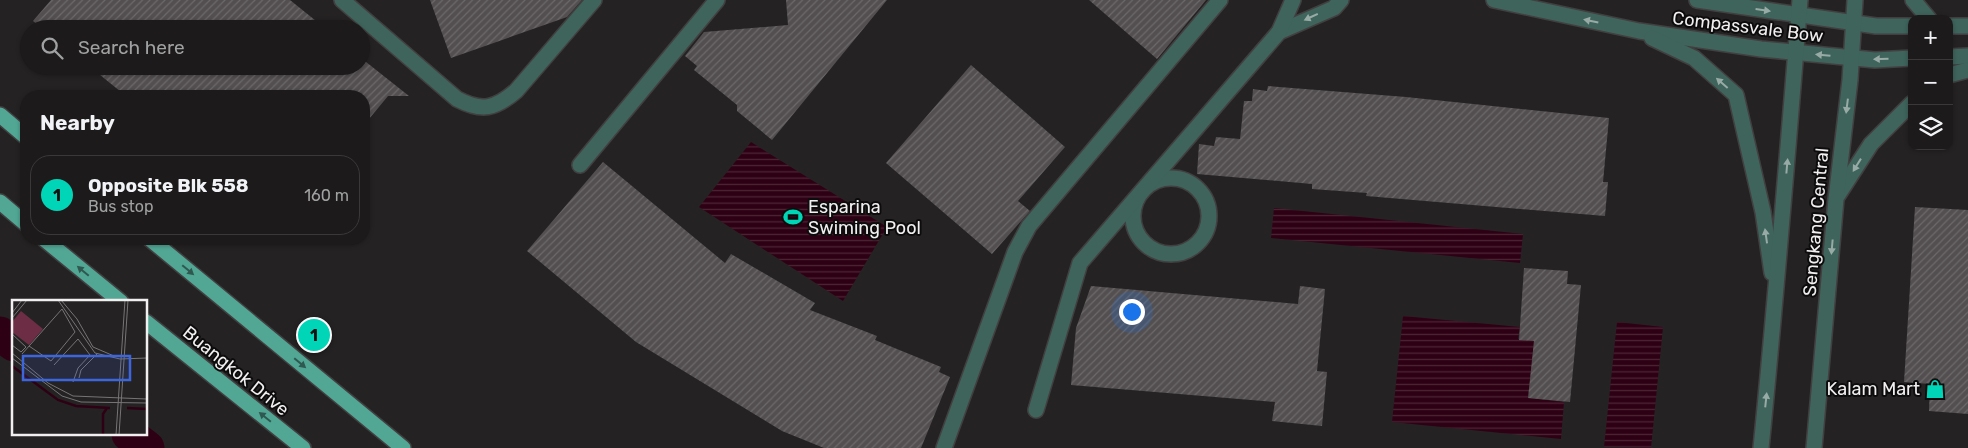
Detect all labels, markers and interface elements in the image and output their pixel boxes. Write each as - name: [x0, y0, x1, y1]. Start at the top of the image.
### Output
- street label: Compassvale Bow: [1671, 7, 1825, 47]
- one-way arrow: [1755, 7, 1771, 15]
- one-way arrow: [1304, 13, 1318, 21]
- map controls: [1908, 15, 1953, 150]
- button: +: [1908, 15, 1953, 60]
- one-way arrow: [1584, 17, 1599, 25]
- search box: [20, 20, 370, 75]
- icon: search: [38, 34, 66, 62]
- text: Search here: [78, 36, 185, 59]
- one-way arrow: [1814, 51, 1830, 59]
- one-way arrow: [1873, 56, 1889, 64]
- button: −: [1908, 60, 1953, 105]
- one-way arrow: [1717, 77, 1729, 89]
- one-way arrow: [1843, 99, 1851, 115]
- button: layers: [1908, 105, 1953, 150]
- text: Nearby: [40, 110, 115, 135]
- street label: Sengkang Central: [1799, 147, 1833, 297]
- one-way arrow: [1783, 158, 1791, 174]
- one-way arrow: [1852, 159, 1862, 172]
- text: Opposite Blk 558: [88, 174, 249, 197]
- text: 1: [53, 186, 61, 205]
- text: 160 m: [304, 186, 349, 205]
- place label: Esparina Swiming Pool: [808, 196, 921, 239]
- text: Bus stop: [88, 197, 154, 216]
- sports icon: Esparina Swiming Pool: [782, 206, 804, 228]
- one-way arrow: [1762, 228, 1770, 244]
- one-way arrow: [1828, 240, 1836, 256]
- one-way arrow: [181, 264, 194, 275]
- one-way arrow: [77, 265, 90, 276]
- your location: [1119, 299, 1145, 325]
- inset map: [12, 300, 148, 436]
- pin: 1: [298, 316, 330, 354]
- street label: Buangkok Drive: [178, 321, 294, 421]
- one-way arrow: [294, 357, 307, 368]
- place label: Kalam Mart: [1827, 378, 1920, 400]
- shop icon: Kalam Mart: [1924, 378, 1946, 400]
- one-way arrow: [1762, 391, 1770, 407]
- one-way arrow: [258, 412, 271, 423]

